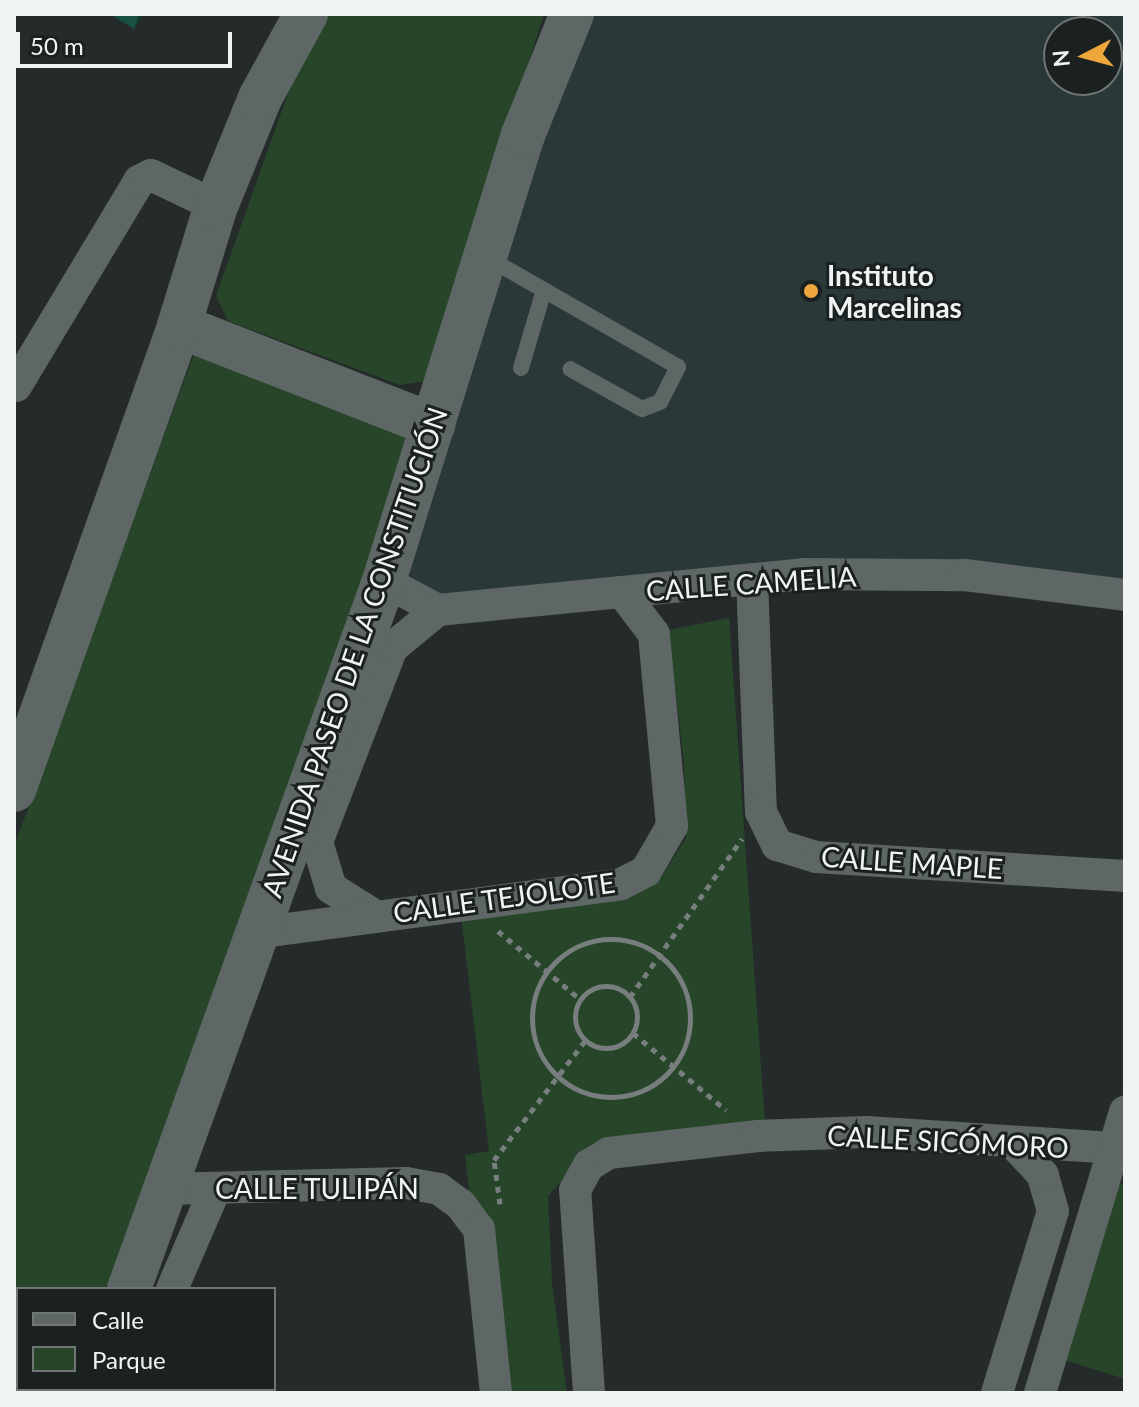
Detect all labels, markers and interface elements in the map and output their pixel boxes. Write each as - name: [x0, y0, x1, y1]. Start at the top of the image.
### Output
- scale bar: [20, 16, 236, 66]
- north arrow: [1043, 16, 1123, 96]
- text: 50 m: [30, 31, 84, 60]
- text: N: [1046, 49, 1075, 68]
- place label: Instituto Marcelinas: [827, 258, 962, 324]
- marker: Instituto Marcelinas: [802, 282, 820, 300]
- street label: AVENIDA PASEO DE LA CONSTITUCIÓN: [254, 402, 454, 902]
- street label: CALLE CAMELIA: [645, 559, 857, 607]
- street label: CALLE MAPLE: [820, 839, 1004, 885]
- street label: CALLE TEJOLOTE: [391, 865, 617, 929]
- street label: CALLE SICÓMORO: [826, 1118, 1070, 1164]
- street label: CALLE TULIPÁN: [215, 1171, 419, 1205]
- legend: [16, 1287, 276, 1391]
- text: Calle: [92, 1305, 144, 1334]
- text: Parque: [92, 1345, 166, 1374]

